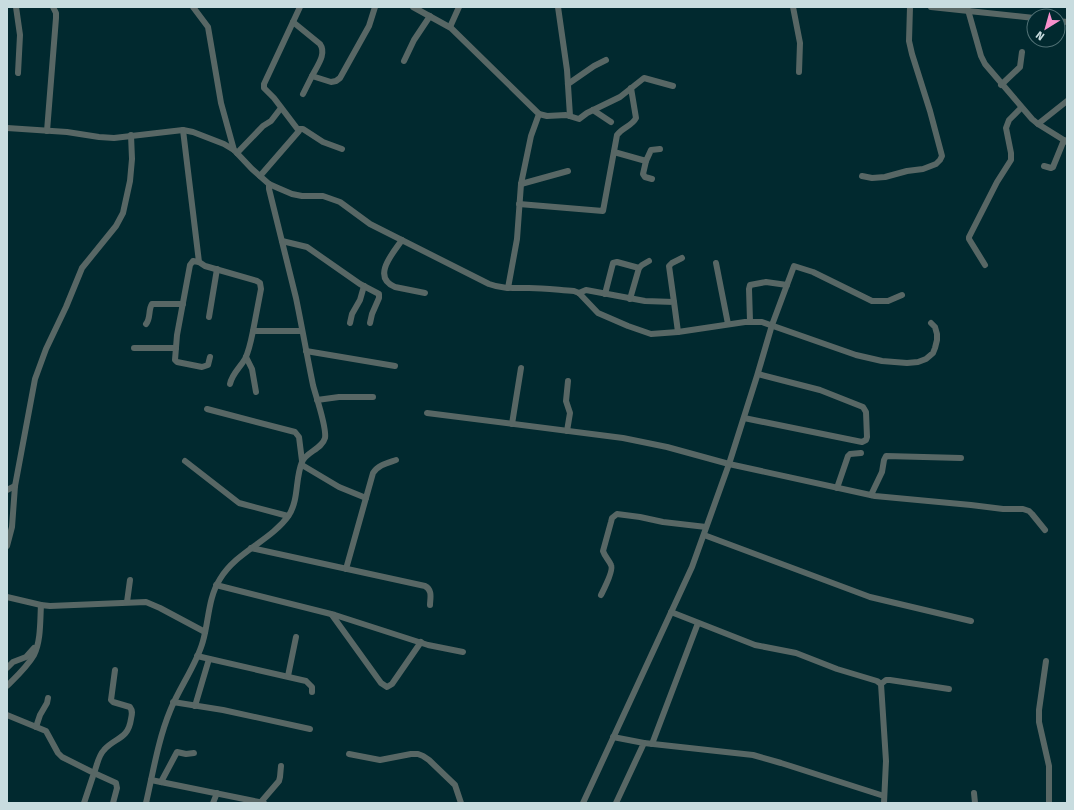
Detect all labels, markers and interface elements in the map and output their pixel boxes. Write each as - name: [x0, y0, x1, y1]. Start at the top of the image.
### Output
- north arrow: [1026, 8, 1066, 48]
- text: N: [1033, 28, 1047, 43]

